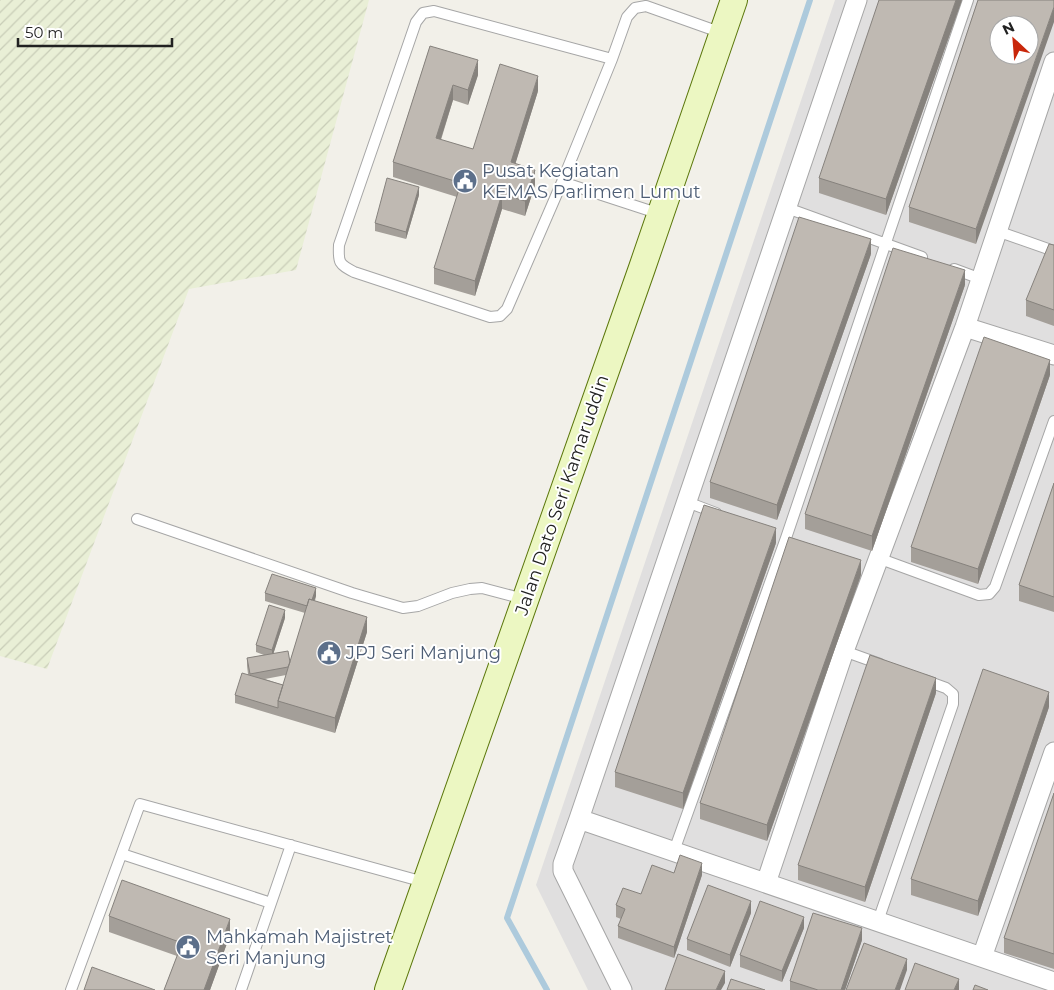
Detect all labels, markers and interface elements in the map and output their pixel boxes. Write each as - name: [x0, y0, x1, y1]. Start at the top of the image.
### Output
- scale bar: [18, 15, 171, 47]
- north arrow: [989, 15, 1039, 65]
- text: N: [999, 18, 1017, 39]
- text: 50 m: [25, 23, 63, 42]
- place label: Pusat Kegiatan KEMAS Parlimen Lumut: [482, 160, 701, 203]
- public building icon: Pusat Kegiatan KEMAS Parlimen Lumut: [452, 168, 478, 194]
- street label: Jalan Dato Seri Kamaruddin: [510, 372, 614, 619]
- public building icon: JPJ Seri Manjung: [316, 640, 342, 666]
- place label: JPJ Seri Manjung: [345, 642, 501, 664]
- place label: Mahkamah Majistret Seri Manjung: [206, 926, 393, 969]
- public building icon: Mahkamah Majistret Seri Manjung: [175, 934, 201, 960]

